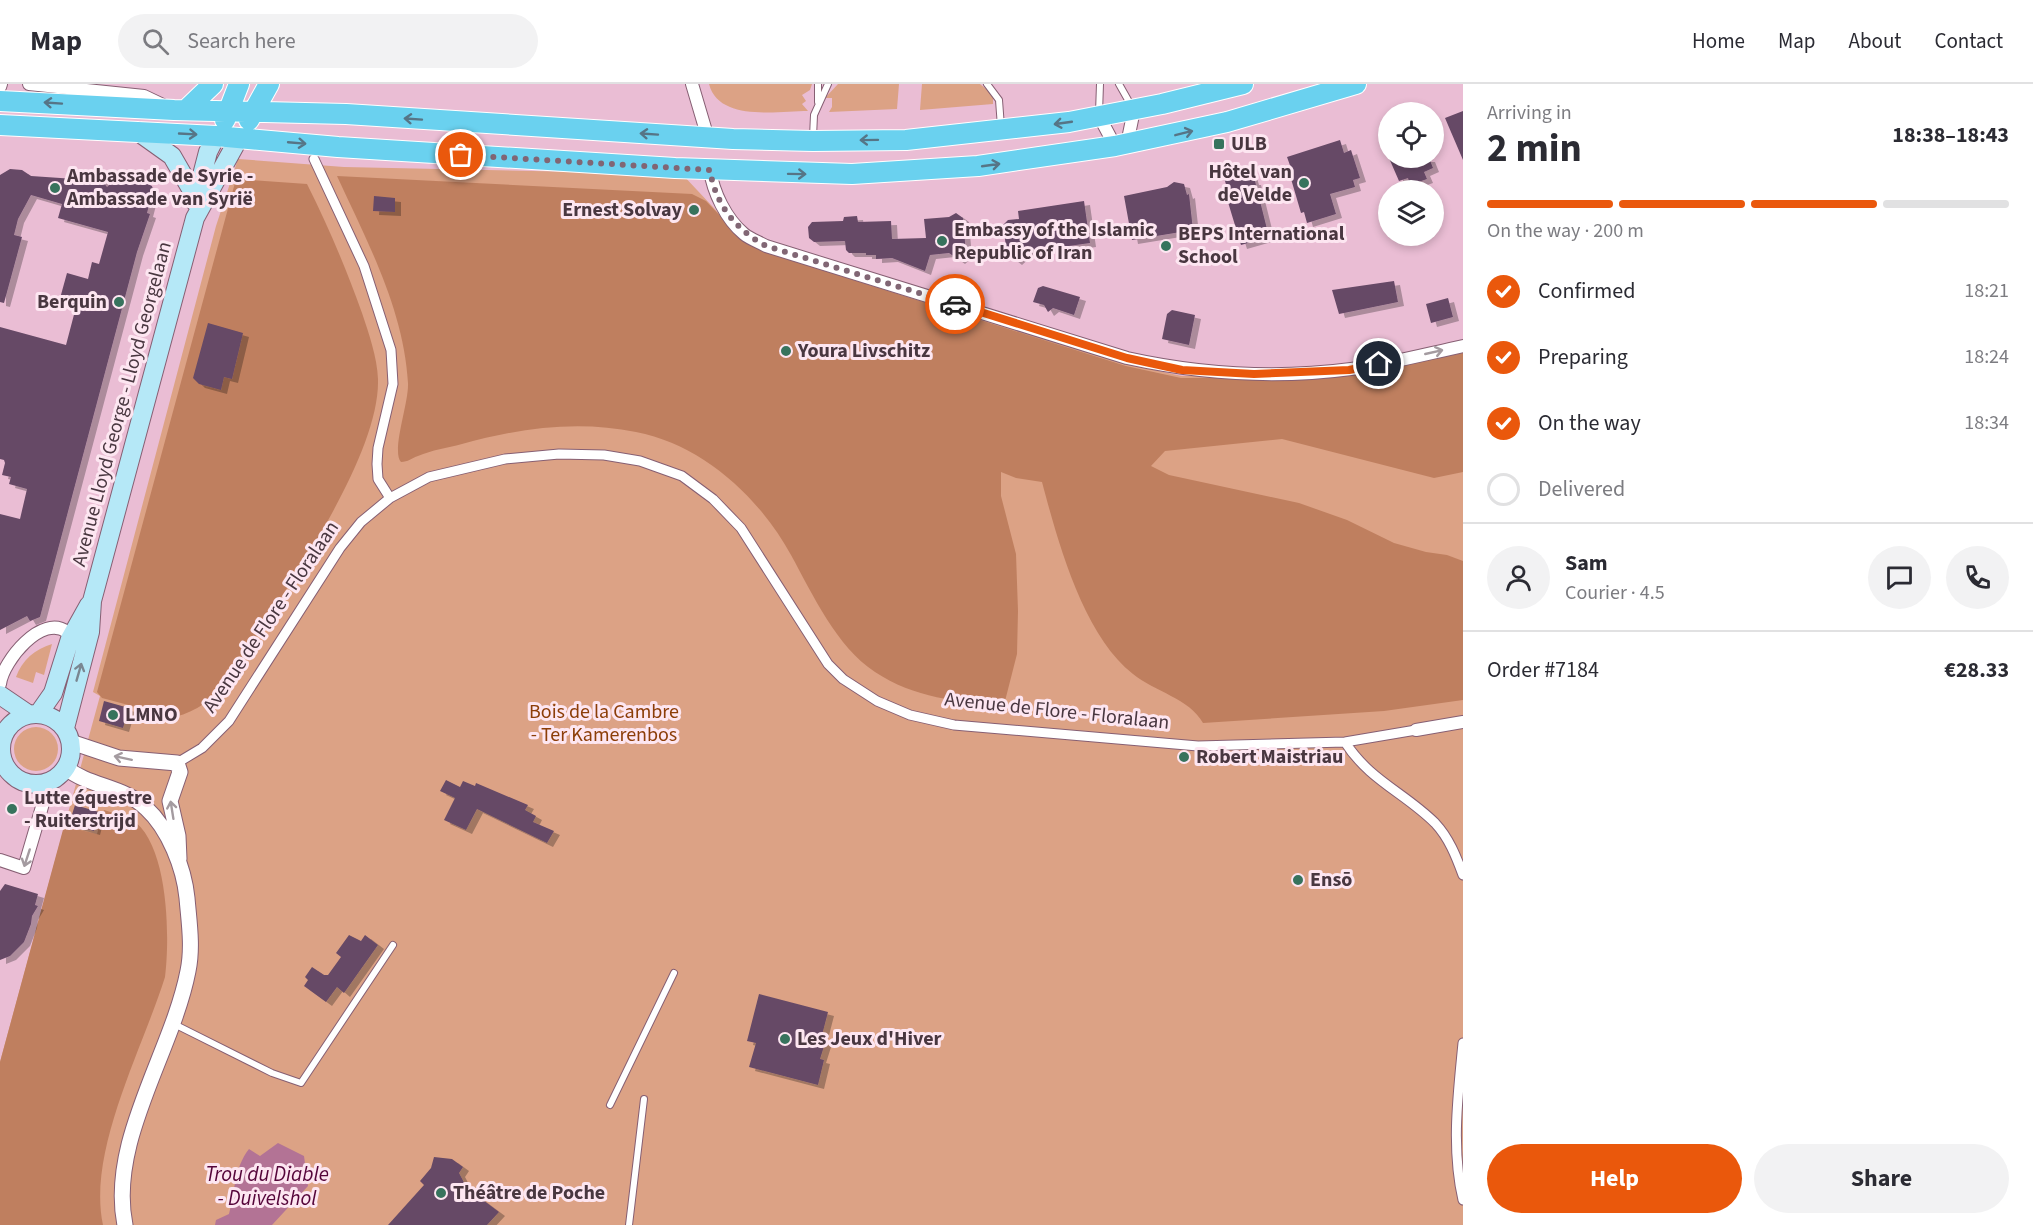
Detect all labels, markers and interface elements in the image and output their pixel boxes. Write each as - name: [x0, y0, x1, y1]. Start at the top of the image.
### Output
- search box: [118, 14, 538, 68]
- text: Map: [30, 21, 82, 61]
- icon: search: [139, 25, 172, 58]
- text: Search here: [187, 25, 296, 57]
- text: Home: [1692, 26, 1745, 56]
- text: Map: [1778, 26, 1816, 56]
- text: About: [1849, 26, 1901, 56]
- text: Contact: [1934, 26, 2003, 56]
- one-way arrow: [44, 97, 64, 108]
- text: Arriving in: [1487, 99, 1572, 127]
- map controls: [1378, 102, 1444, 246]
- button: locate: [1378, 102, 1444, 168]
- one-way arrow: [403, 113, 423, 124]
- one-way arrow: [1053, 117, 1073, 128]
- text: 18:38–18:43: [1892, 119, 2009, 151]
- text: 2 min: [1487, 121, 1582, 177]
- one-way arrow: [1174, 127, 1193, 138]
- one-way arrow: [640, 128, 660, 139]
- one-way arrow: [178, 129, 198, 140]
- pin: [435, 129, 486, 180]
- place label: ULB: [1231, 130, 1267, 158]
- one-way arrow: [859, 134, 879, 146]
- marker: ULB: [1212, 137, 1226, 151]
- one-way arrow: [287, 138, 307, 149]
- icon: bag: [444, 138, 477, 171]
- place label: Hôtel van de Velde: [1209, 158, 1292, 209]
- one-way arrow: [981, 159, 1001, 170]
- place label: Ambassade de Syrie - Ambassade van Syrië: [66, 162, 253, 213]
- one-way arrow: [786, 168, 806, 179]
- marker: Hôtel van de Velde: [1297, 176, 1311, 190]
- button: layers: [1378, 180, 1444, 246]
- marker: Ambassade de Syrie - Ambassade van Syrië: [48, 181, 62, 195]
- place label: Ernest Solvay: [562, 196, 683, 224]
- marker: Ernest Solvay: [687, 203, 701, 217]
- place label: Embassy of the Islamic Republic of Iran: [954, 216, 1154, 267]
- text: On the way · 200 m: [1487, 217, 1644, 245]
- place label: BEPS International School: [1178, 220, 1345, 271]
- marker: Embassy of the Islamic Republic of Iran: [935, 234, 949, 248]
- street label: Avenue Lloyd George - Lloyd Georgelaan: [65, 239, 179, 569]
- marker: BEPS International School: [1159, 239, 1173, 253]
- courier: [925, 274, 985, 334]
- icon: check: [1487, 275, 1520, 308]
- text: Confirmed: [1538, 275, 1635, 307]
- text: 18:21: [1964, 277, 2009, 305]
- place label: Berquin: [37, 288, 107, 316]
- icon: car: [939, 288, 972, 321]
- marker: Berquin: [112, 295, 126, 309]
- place label: Youra Livschitz: [797, 337, 930, 365]
- pin: [1353, 338, 1404, 389]
- icon: check: [1487, 341, 1520, 374]
- text: Preparing: [1538, 341, 1628, 373]
- text: 18:24: [1964, 343, 2009, 371]
- marker: Youra Livschitz: [779, 344, 793, 358]
- one-way arrow: [1424, 346, 1443, 357]
- icon: home: [1362, 347, 1395, 380]
- icon: check: [1487, 407, 1520, 440]
- text: On the way: [1538, 407, 1641, 439]
- text: 18:34: [1964, 409, 2009, 437]
- text: Delivered: [1538, 473, 1625, 505]
- street label: Avenue de Flore - Floralaan: [196, 516, 346, 718]
- button: person: [1487, 546, 1550, 609]
- button: chat: [1868, 546, 1931, 609]
- button: phone: [1946, 546, 2009, 609]
- text: Sam: [1565, 547, 1608, 579]
- text: Courier · 4.5: [1565, 579, 1665, 607]
- text: Order #7184: [1487, 654, 1599, 686]
- text: €28.33: [1944, 654, 2009, 686]
- one-way arrow: [74, 662, 85, 681]
- street label: Avenue de Flore - Floralaan: [943, 685, 1171, 737]
- park label: Bois de la Cambre - Ter Kamerenbos: [529, 698, 679, 749]
- place label: LMNO: [125, 701, 178, 729]
- marker: LMNO: [106, 708, 120, 722]
- place label: Robert Maistriau: [1196, 743, 1343, 771]
- marker: Robert Maistriau: [1177, 750, 1191, 764]
- one-way arrow: [114, 752, 133, 763]
- place label: Lutte équestre - Ruiterstrijd: [24, 784, 152, 835]
- one-way arrow: [167, 801, 178, 820]
- marker: Lutte équestre - Ruiterstrijd: [5, 802, 19, 816]
- one-way arrow: [21, 848, 32, 867]
- place label: Ensō: [1310, 866, 1352, 894]
- marker: Ensō: [1291, 873, 1305, 887]
- place label: Les Jeux d'Hiver: [797, 1025, 942, 1053]
- marker: Les Jeux d'Hiver: [778, 1032, 792, 1046]
- button: Help: [1487, 1144, 1742, 1213]
- button: Share: [1754, 1144, 2009, 1213]
- water label: Trou du Diable - Duivelshol: [205, 1159, 329, 1213]
- place label: Théâtre de Poche: [453, 1179, 605, 1207]
- marker: Théâtre de Poche: [434, 1186, 448, 1200]

